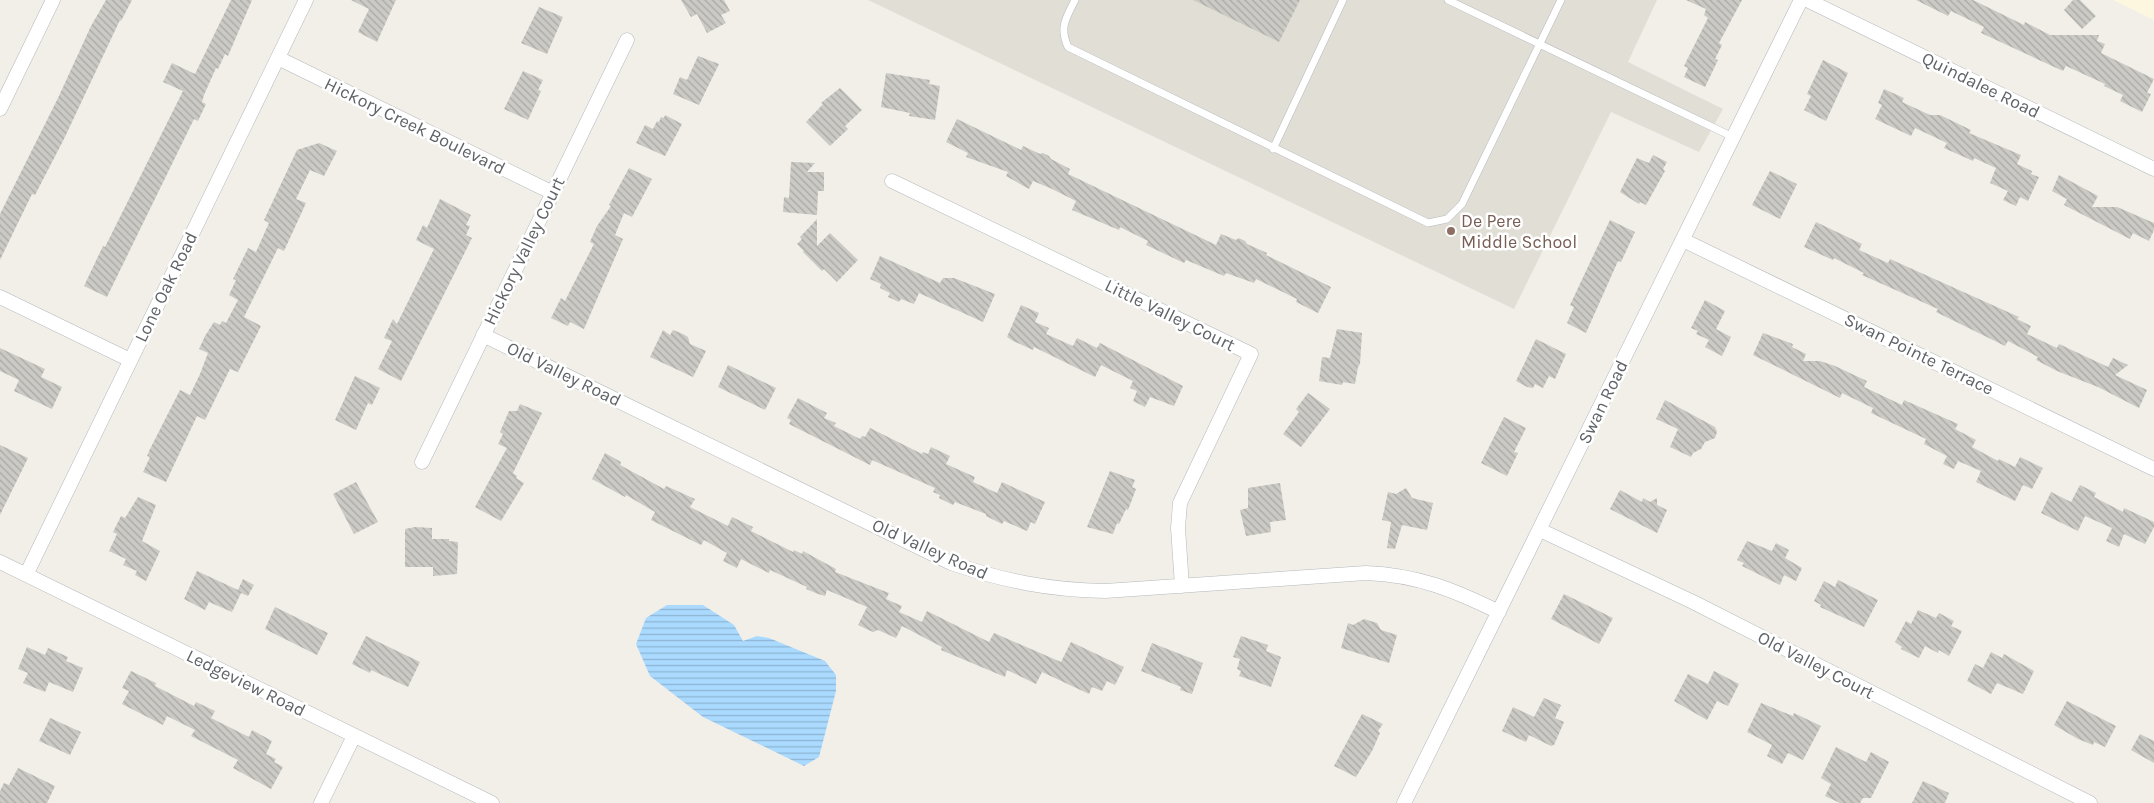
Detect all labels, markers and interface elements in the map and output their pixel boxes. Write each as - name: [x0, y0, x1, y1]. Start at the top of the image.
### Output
- street label: Quindalee Road: [1918, 47, 2044, 123]
- street label: Hickory Creek Boulevard: [321, 73, 509, 179]
- street label: Hickory Valley Court: [479, 173, 570, 329]
- place label: De Pere Middle School: [1461, 210, 1577, 253]
- marker: De Pere Middle School: [1445, 225, 1457, 237]
- street label: Lone Oak Road: [130, 228, 202, 346]
- street label: Little Valley Court: [1101, 274, 1239, 356]
- street label: Swan Pointe Terrace: [1841, 308, 1997, 400]
- street label: Old Valley Road: [503, 337, 625, 411]
- street label: Swan Road: [1573, 357, 1633, 447]
- street label: Old Valley Road: [869, 514, 991, 584]
- street label: Old Valley Court: [1754, 626, 1878, 704]
- street label: Ledgeview Road: [183, 645, 309, 721]

